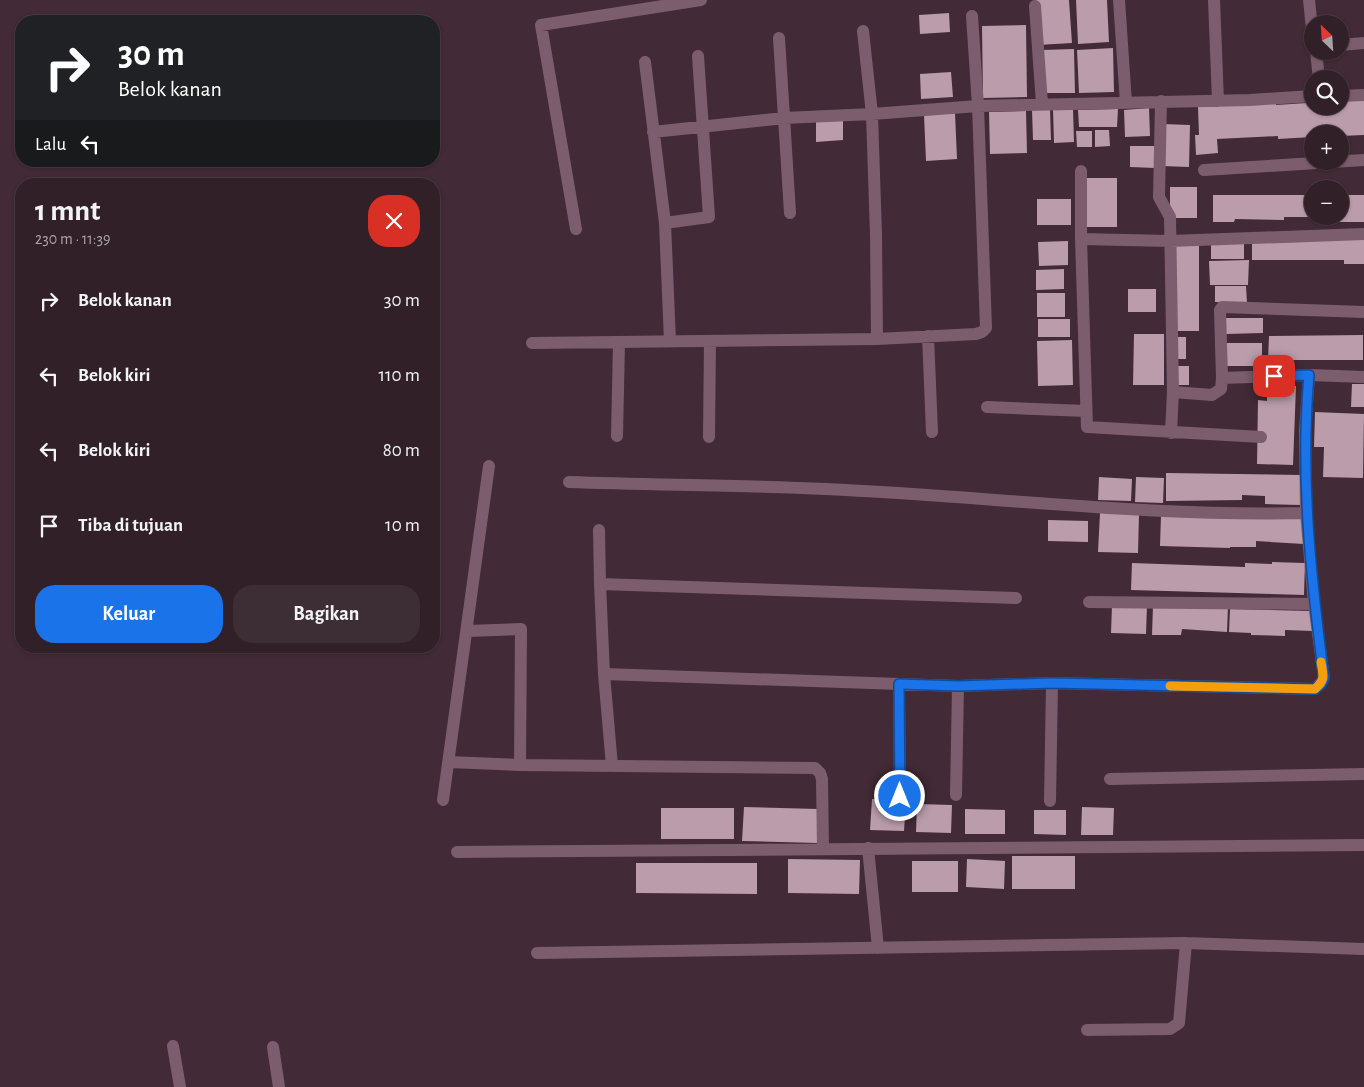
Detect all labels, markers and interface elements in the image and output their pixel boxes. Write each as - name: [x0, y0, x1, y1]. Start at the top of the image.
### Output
- north arrow: [1304, 15, 1349, 60]
- map controls: [1304, 15, 1349, 225]
- icon: right: [35, 35, 100, 100]
- text: 30 m: [118, 37, 185, 72]
- button: search: [1304, 70, 1349, 115]
- text: Belok kanan: [118, 78, 222, 100]
- button: +: [1304, 125, 1349, 170]
- icon: left: [76, 130, 104, 158]
- text: Lalu: [35, 135, 66, 154]
- button: −: [1304, 180, 1349, 225]
- button: close: [368, 195, 420, 247]
- text: 1 mnt: [35, 196, 100, 226]
- text: 230 m · 11:39: [35, 231, 111, 247]
- icon: right: [35, 287, 63, 315]
- text: Belok kanan: [78, 291, 172, 310]
- text: 30 m: [384, 291, 420, 310]
- pin: [1253, 355, 1295, 397]
- icon: left: [35, 362, 63, 390]
- icon: arrive: [1260, 362, 1288, 390]
- text: Belok kiri: [78, 366, 150, 385]
- text: 110 m: [379, 366, 420, 385]
- icon: left: [35, 437, 63, 465]
- text: Belok kiri: [78, 441, 150, 460]
- text: 80 m: [383, 441, 420, 460]
- icon: arrive: [35, 512, 63, 540]
- text: Tiba di tujuan: [78, 516, 183, 535]
- text: 10 m: [385, 516, 420, 535]
- button: Keluar: [35, 585, 223, 643]
- button: Bagikan: [233, 585, 420, 643]
- position arrow: [873, 769, 925, 821]

